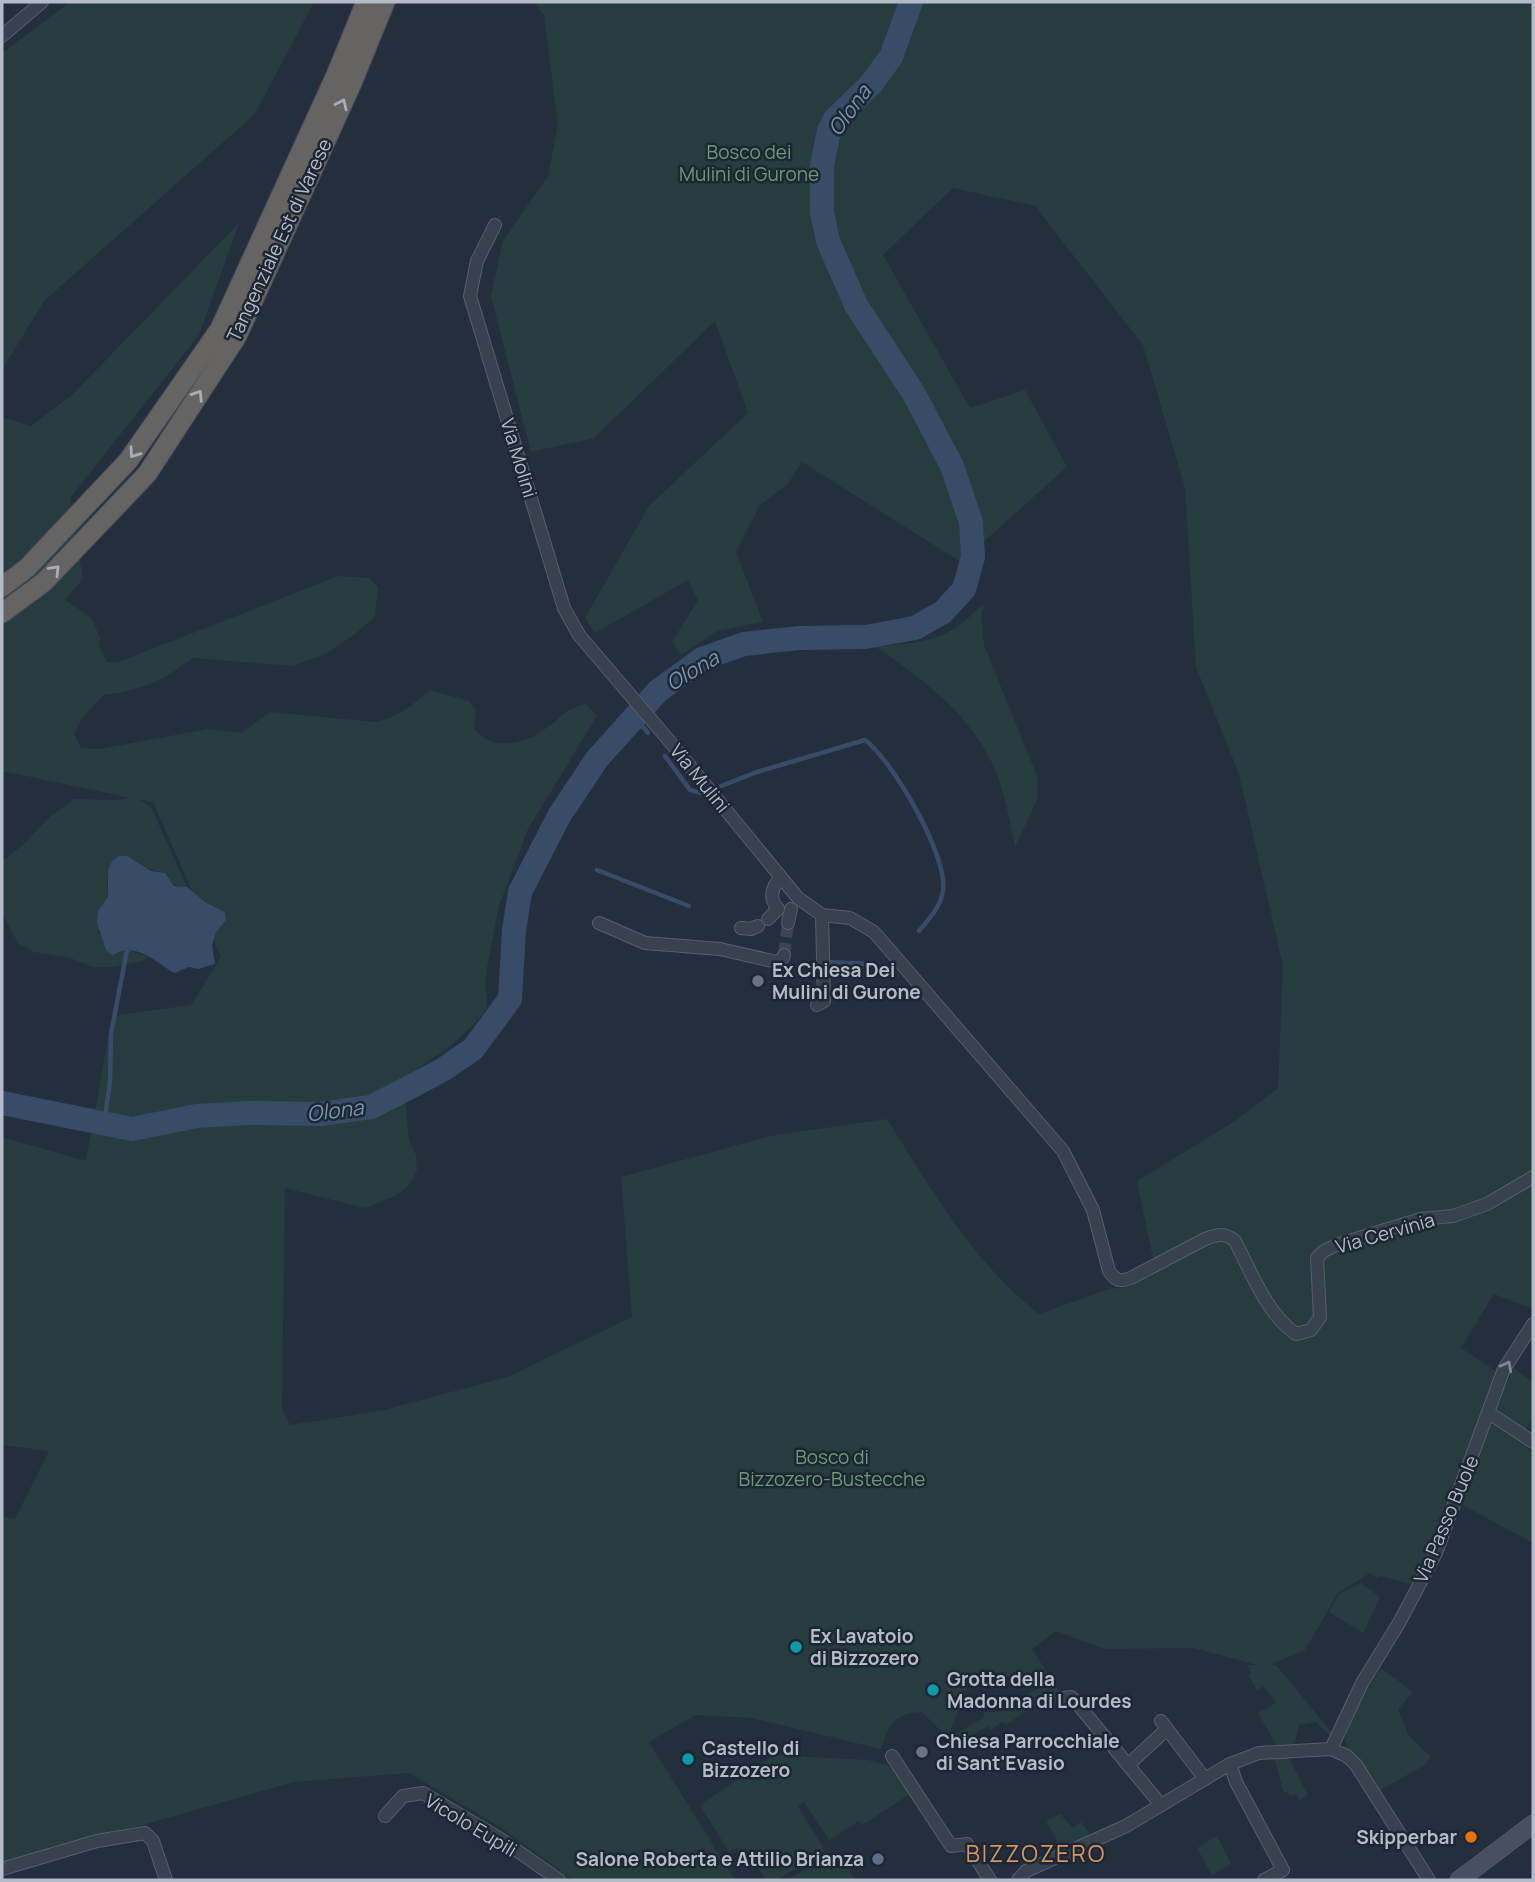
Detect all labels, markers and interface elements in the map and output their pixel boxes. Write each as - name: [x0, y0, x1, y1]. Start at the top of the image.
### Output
- water label: Olona: [821, 78, 878, 141]
- one-way arrow: [334, 99, 348, 111]
- street label: Tangenziale Est di Varese: [220, 134, 338, 346]
- park label: Bosco dei Mulini di Gurone: [679, 139, 819, 187]
- one-way arrow: [190, 390, 203, 403]
- street label: Via Molini: [495, 415, 543, 501]
- one-way arrow: [130, 445, 142, 458]
- one-way arrow: [46, 566, 59, 579]
- water label: Olona: [661, 643, 725, 697]
- street label: Via Mulini: [664, 738, 736, 818]
- place label: Ex Chiesa Dei Mulini di Gurone: [772, 957, 921, 1005]
- marker: Ex Chiesa Dei Mulini di Gurone: [750, 973, 766, 989]
- water label: Olona: [305, 1092, 366, 1127]
- street label: Via Cervinia: [1332, 1206, 1438, 1260]
- one-way arrow: [1498, 1361, 1512, 1374]
- park label: Bosco di Bizzozero-Bustecche: [739, 1444, 925, 1492]
- street label: Via Passo Buole: [1407, 1451, 1485, 1587]
- place label: Ex Lavatoio di Bizzozero: [810, 1623, 919, 1671]
- marker: Ex Lavatoio di Bizzozero: [788, 1639, 804, 1655]
- place label: Grotta della Madonna di Lourdes: [947, 1666, 1132, 1714]
- marker: Grotta della Madonna di Lourdes: [925, 1682, 941, 1698]
- place label: Chiesa Parrocchiale di Sant'Evasio: [936, 1728, 1120, 1776]
- place label: Castello di Bizzozero: [702, 1735, 800, 1783]
- marker: Chiesa Parrocchiale di Sant'Evasio: [914, 1744, 930, 1760]
- marker: Castello di Bizzozero: [680, 1751, 696, 1767]
- street label: Vicolo Eupili: [420, 1787, 522, 1863]
- place label: Skipperbar: [1356, 1824, 1457, 1850]
- marker: Skipperbar: [1463, 1829, 1479, 1845]
- district label: BIZZOZERO: [966, 1837, 1106, 1869]
- place label: Salone Roberta e Attilio Brianza: [575, 1846, 864, 1872]
- marker: Salone Roberta e Attilio Brianza: [870, 1851, 886, 1867]

